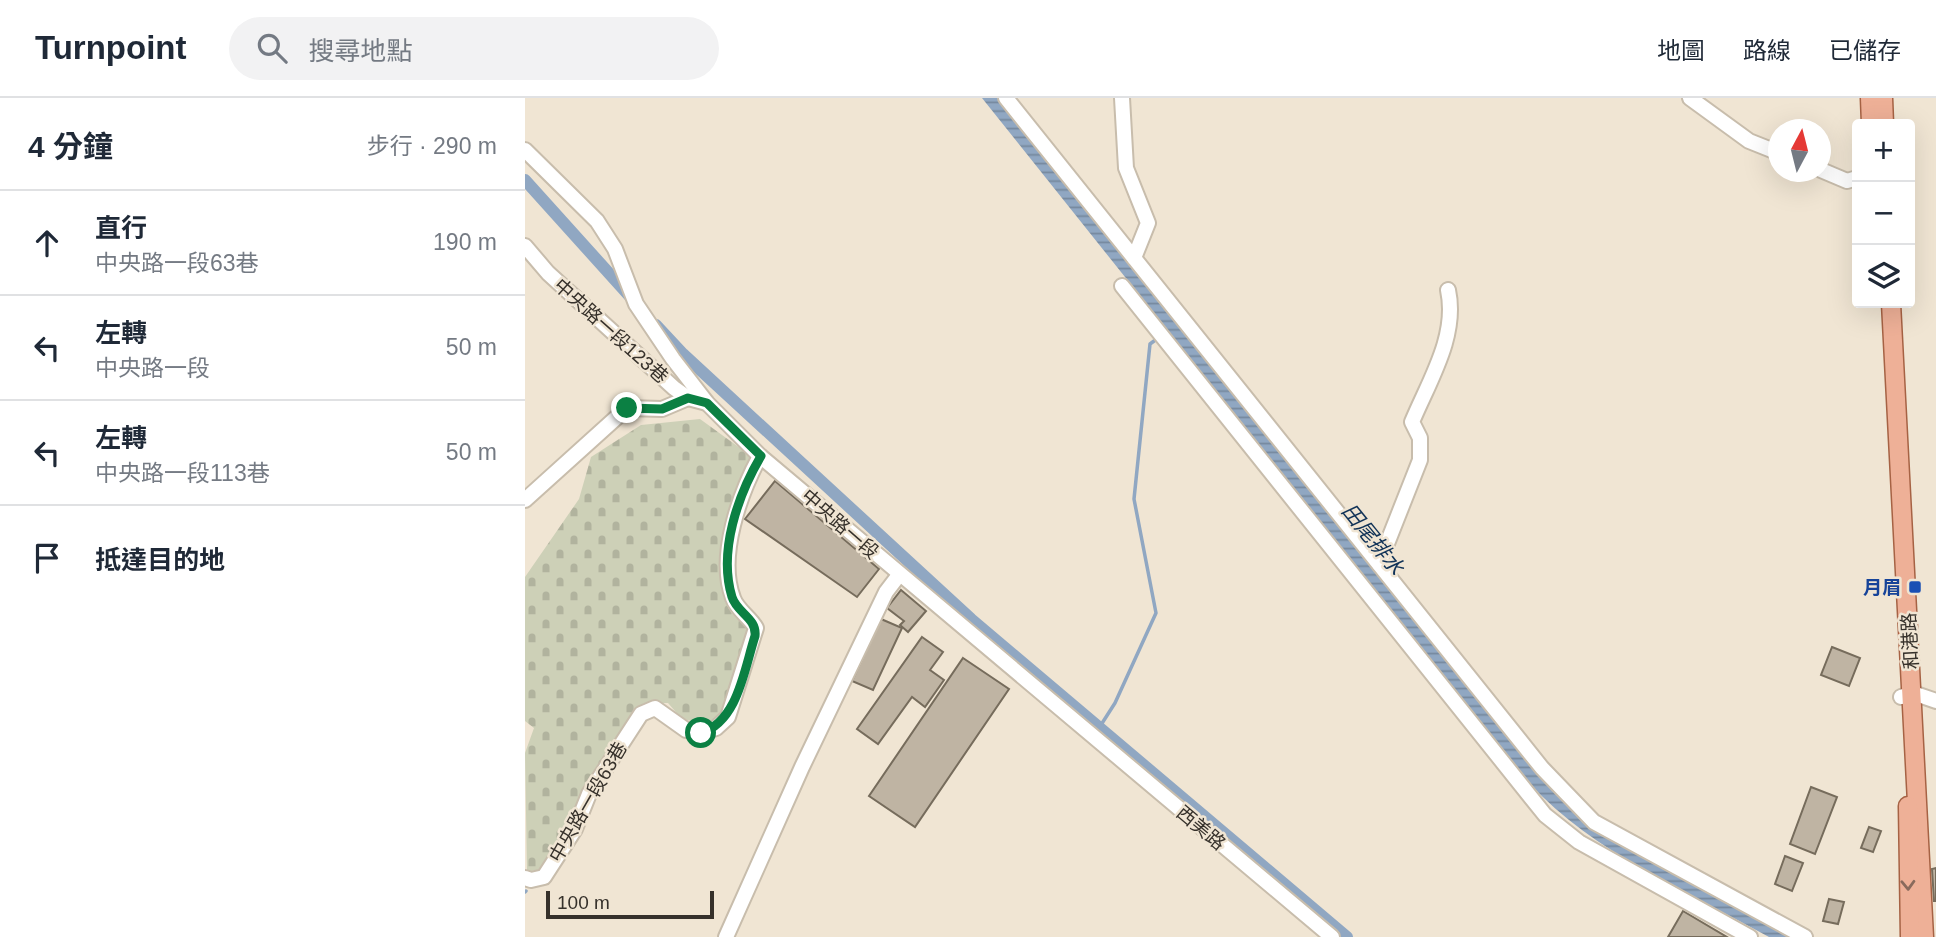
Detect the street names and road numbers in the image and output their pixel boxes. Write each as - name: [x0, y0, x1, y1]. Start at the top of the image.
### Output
- street label: 中央路一段123巷: [550, 274, 672, 388]
- street label: 中央路一段: [797, 485, 883, 563]
- street label: 和港路: [1898, 612, 1922, 670]
- street label: 中央路一段63巷: [545, 738, 631, 866]
- street label: 西美路: [1172, 802, 1230, 854]

